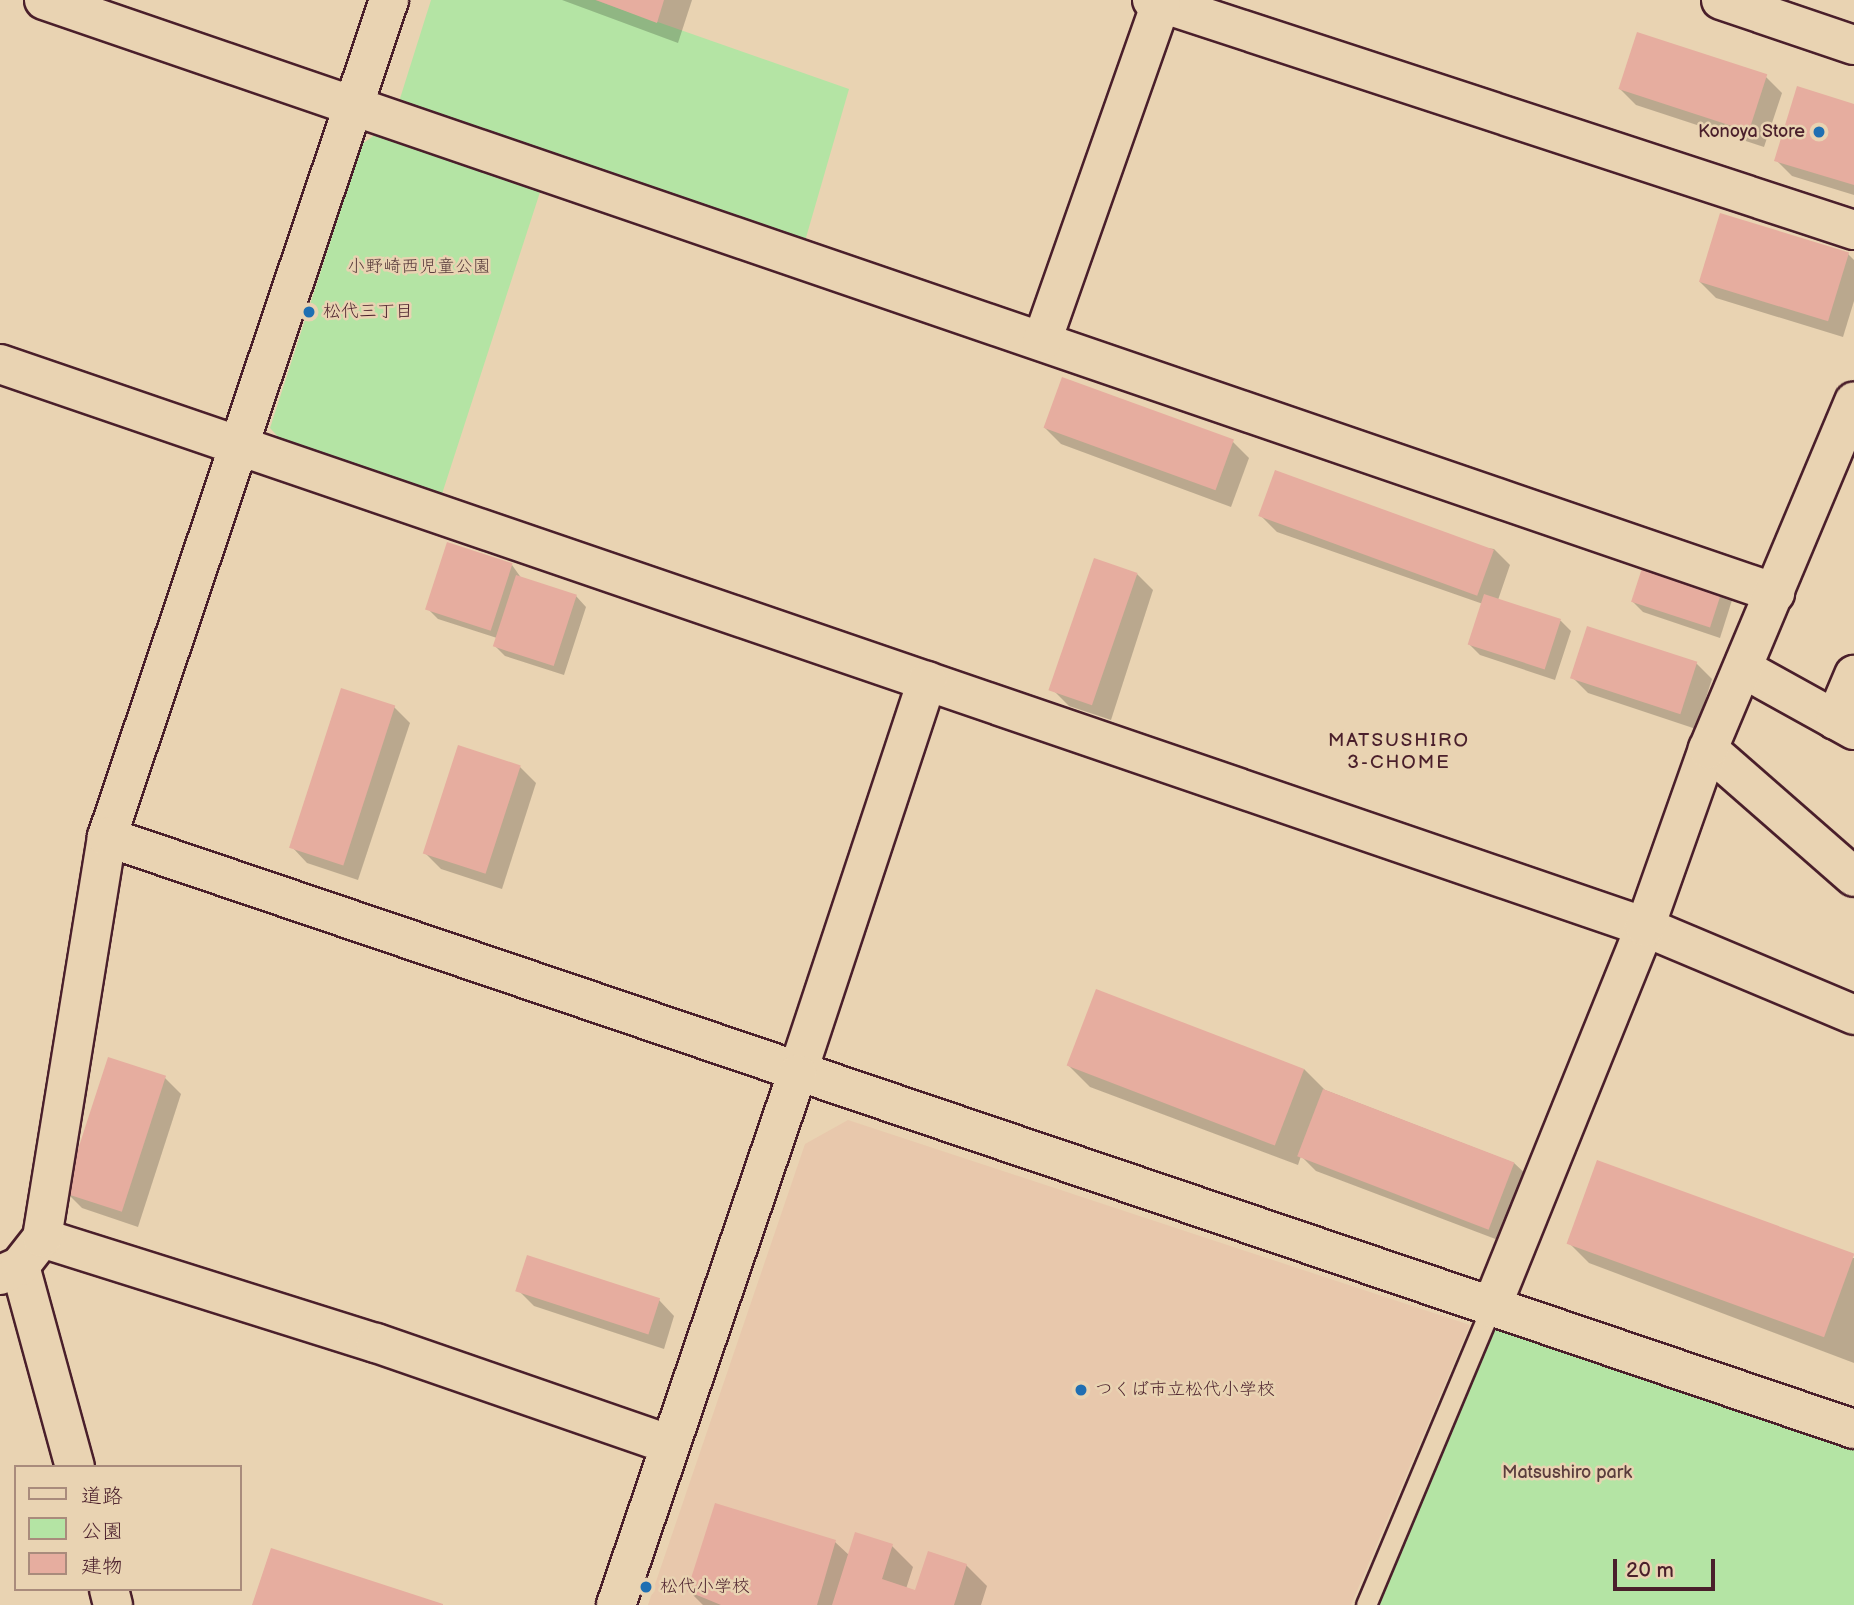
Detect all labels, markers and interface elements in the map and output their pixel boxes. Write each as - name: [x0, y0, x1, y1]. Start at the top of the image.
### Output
- place label: Konoya Store: [1698, 121, 1805, 143]
- marker: Konoya Store: [1811, 124, 1827, 140]
- park label: 小野崎西児童公園: [347, 256, 491, 278]
- place label: 松代三丁目: [323, 301, 413, 323]
- marker: 松代三丁目: [301, 304, 317, 320]
- district label: MATSUSHIRO 3-CHOME: [1329, 730, 1469, 774]
- place label: つくば市立松代小学校: [1095, 1379, 1275, 1401]
- marker: つくば市立松代小学校: [1073, 1382, 1089, 1398]
- park label: Matsushiro park: [1502, 1462, 1632, 1484]
- legend: [14, 1465, 242, 1591]
- text: 道路: [81, 1484, 123, 1509]
- text: 公園: [81, 1519, 123, 1544]
- scale bar: [1616, 1546, 1717, 1590]
- text: 建物: [81, 1554, 123, 1579]
- text: 20 m: [1626, 1558, 1674, 1583]
- place label: 松代小学校: [660, 1576, 750, 1598]
- marker: 松代小学校: [638, 1579, 654, 1595]

